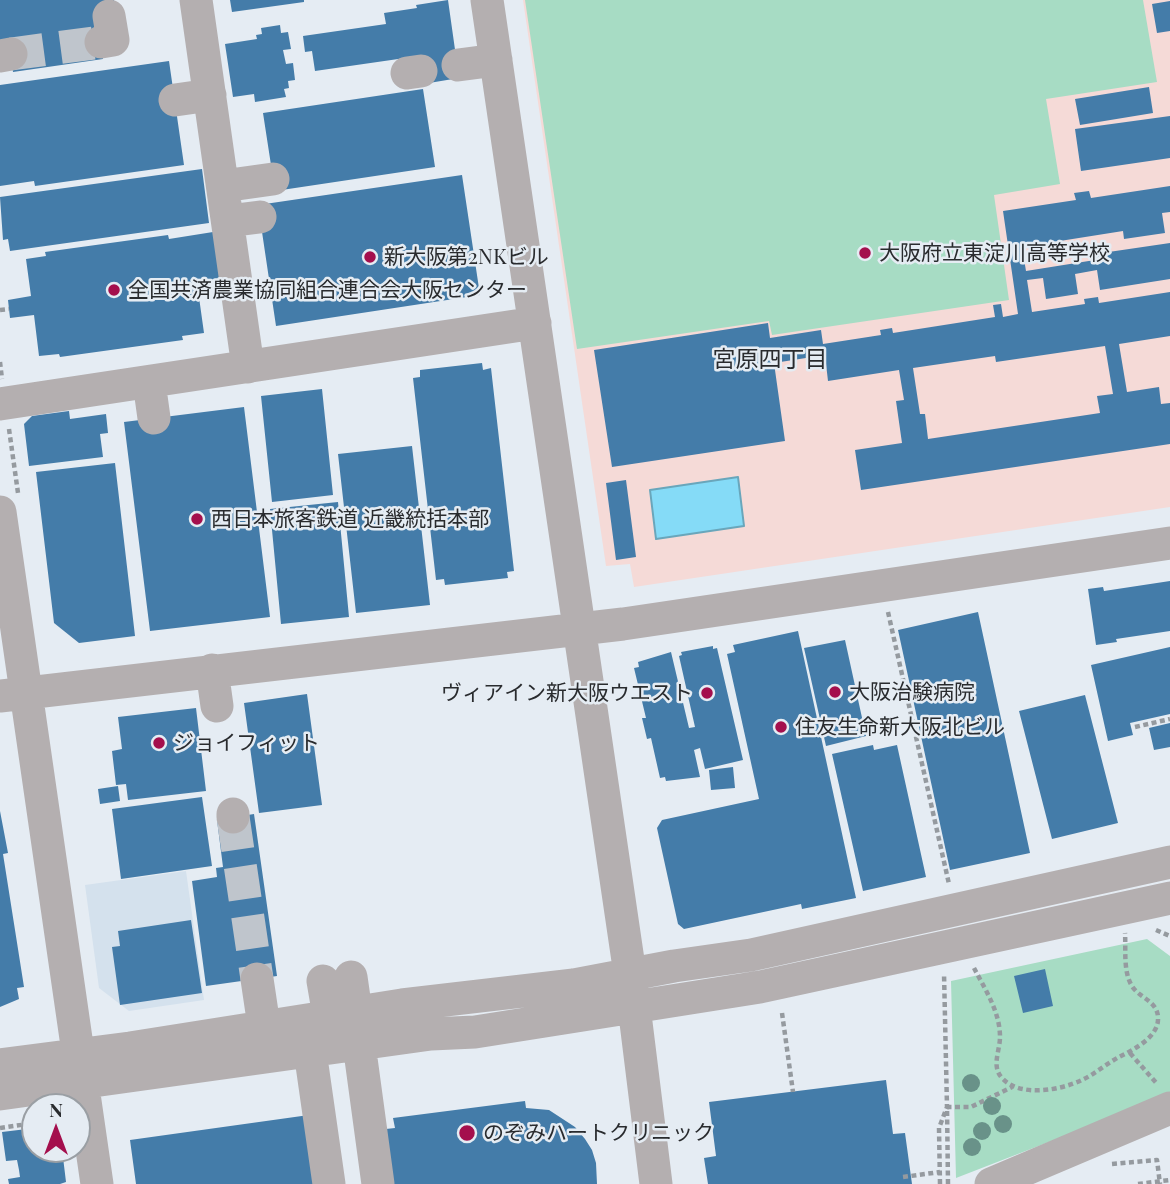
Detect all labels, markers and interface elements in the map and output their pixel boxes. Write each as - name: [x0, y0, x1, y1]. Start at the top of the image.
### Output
- place label: 大阪府立東淀川高等学校: [879, 240, 1110, 266]
- place label: 新大阪第2NKビル: [384, 244, 549, 270]
- marker: 大阪府立東淀川高等学校: [857, 245, 873, 261]
- marker: 新大阪第2NKビル: [362, 249, 378, 265]
- place label: 全国共済農業協同組合連合会大阪センター: [128, 277, 527, 303]
- marker: 全国共済農業協同組合連合会大阪センター: [106, 282, 122, 298]
- district label: 宮原四丁目: [713, 346, 827, 374]
- place label: 西日本旅客鉄道 近畿統括本部: [211, 506, 489, 532]
- marker: 西日本旅客鉄道 近畿統括本部: [189, 511, 205, 527]
- place label: 大阪治験病院: [849, 679, 975, 705]
- place label: ヴィアイン新大阪ウエスト: [441, 680, 693, 706]
- marker: 大阪治験病院: [827, 684, 843, 700]
- marker: ヴィアイン新大阪ウエスト: [699, 685, 715, 701]
- place label: 住友生命新大阪北ビル: [795, 714, 1005, 740]
- marker: 住友生命新大阪北ビル: [773, 719, 789, 735]
- place label: ジョイフィット: [173, 730, 320, 756]
- marker: ジョイフィット: [151, 735, 167, 751]
- north arrow: [21, 1093, 91, 1163]
- text: N: [49, 1096, 63, 1122]
- place label: のぞみハートクリニック: [483, 1120, 714, 1146]
- marker: のぞみハートクリニック: [457, 1123, 477, 1143]

